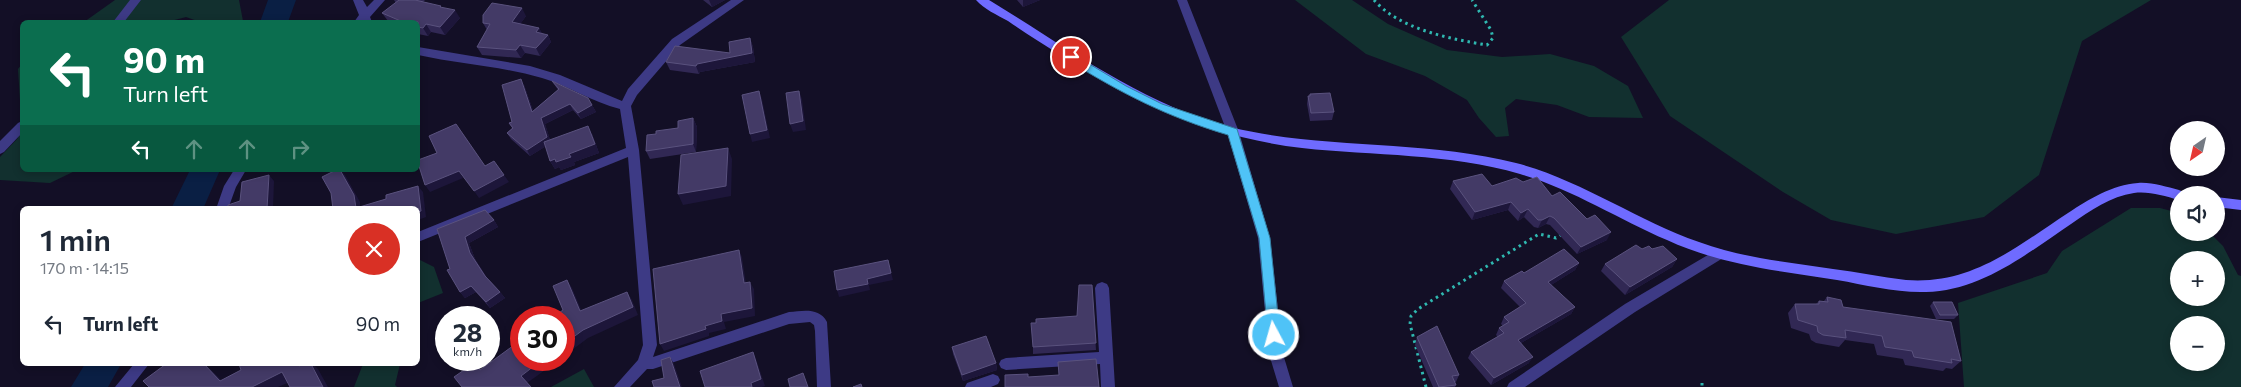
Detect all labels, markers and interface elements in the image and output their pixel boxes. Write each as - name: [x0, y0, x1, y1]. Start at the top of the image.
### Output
- pin: [1050, 36, 1092, 78]
- text: 90 m: [123, 37, 205, 80]
- icon: left: [40, 40, 105, 105]
- icon: arrive: [1057, 43, 1085, 71]
- text: Turn left: [123, 80, 208, 107]
- north arrow: [2170, 121, 2225, 176]
- map controls: [2170, 121, 2225, 371]
- icon: left: [127, 135, 155, 163]
- icon: ahead: [180, 135, 208, 163]
- icon: ahead: [233, 135, 261, 163]
- icon: right: [286, 135, 314, 163]
- button: sound: [2170, 186, 2225, 241]
- text: 1 min: [40, 220, 111, 257]
- button: close: [348, 223, 400, 275]
- button: +: [2170, 251, 2225, 306]
- text: 170 m · 14:15: [40, 258, 129, 277]
- speed limit sign: 30: [510, 306, 575, 371]
- position arrow: [1247, 308, 1299, 360]
- icon: left: [40, 310, 68, 338]
- text: Turn left: [83, 312, 158, 335]
- text: 90 m: [356, 312, 400, 335]
- button: −: [2170, 316, 2225, 371]
- text: 28: [453, 317, 482, 347]
- text: km/h: [453, 344, 482, 358]

